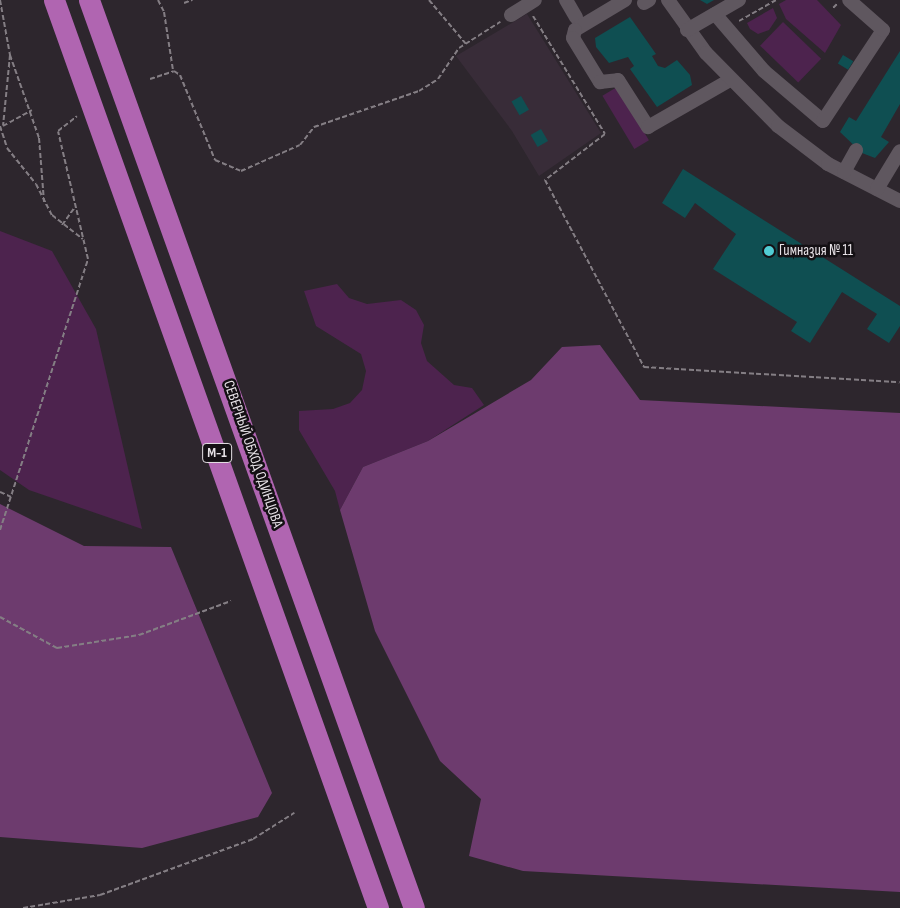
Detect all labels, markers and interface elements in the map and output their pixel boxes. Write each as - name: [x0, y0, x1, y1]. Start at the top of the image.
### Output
- place label: Гимназия № 11: [779, 242, 853, 260]
- marker: Гимназия № 11: [763, 245, 775, 257]
- street label: СЕВЕРНЫЙ ОБХОД ОДИНЦОВА: [219, 378, 287, 530]
- road number: М-1: [202, 442, 232, 464]

